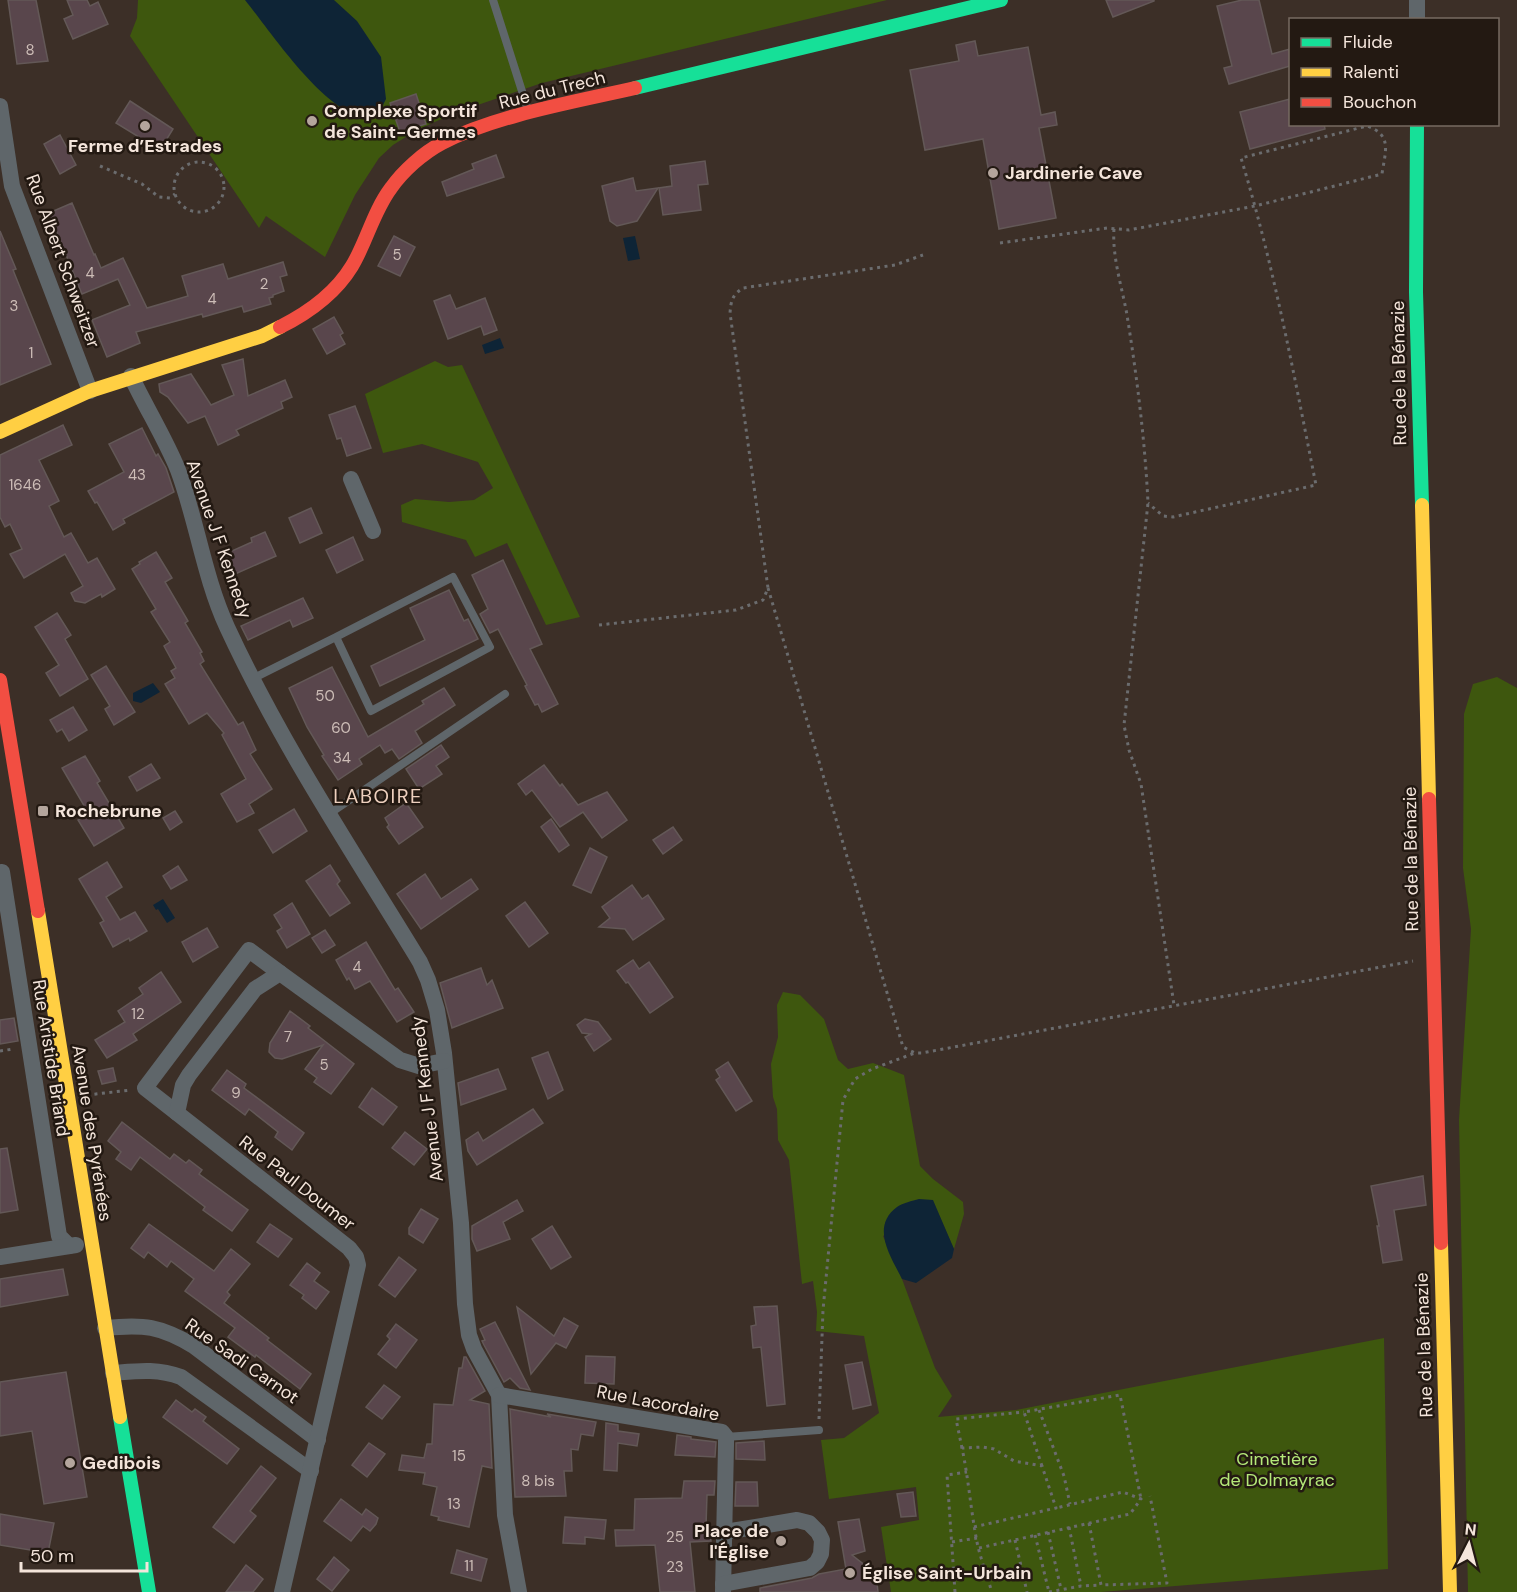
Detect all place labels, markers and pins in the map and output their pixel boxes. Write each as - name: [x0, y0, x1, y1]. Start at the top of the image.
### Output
- place label: Complexe Sportif de Saint-Germes: [324, 99, 477, 144]
- marker: Complexe Sportif de Saint-Germes: [305, 114, 319, 128]
- marker: Ferme d’Estrades: [138, 119, 152, 133]
- place label: Ferme d’Estrades: [68, 134, 222, 158]
- place label: Jardinerie Cave: [1005, 161, 1143, 185]
- marker: Jardinerie Cave: [986, 166, 1000, 180]
- place label: Rochebrune: [55, 799, 162, 823]
- marker: Rochebrune: [36, 804, 50, 818]
- place label: Gedibois: [82, 1451, 161, 1475]
- marker: Gedibois: [63, 1456, 77, 1470]
- place label: Place de l'Église: [694, 1519, 769, 1564]
- marker: Place de l'Église: [774, 1534, 788, 1548]
- place label: Église Saint-Urbain: [862, 1561, 1031, 1585]
- marker: Église Saint-Urbain: [843, 1566, 857, 1580]

